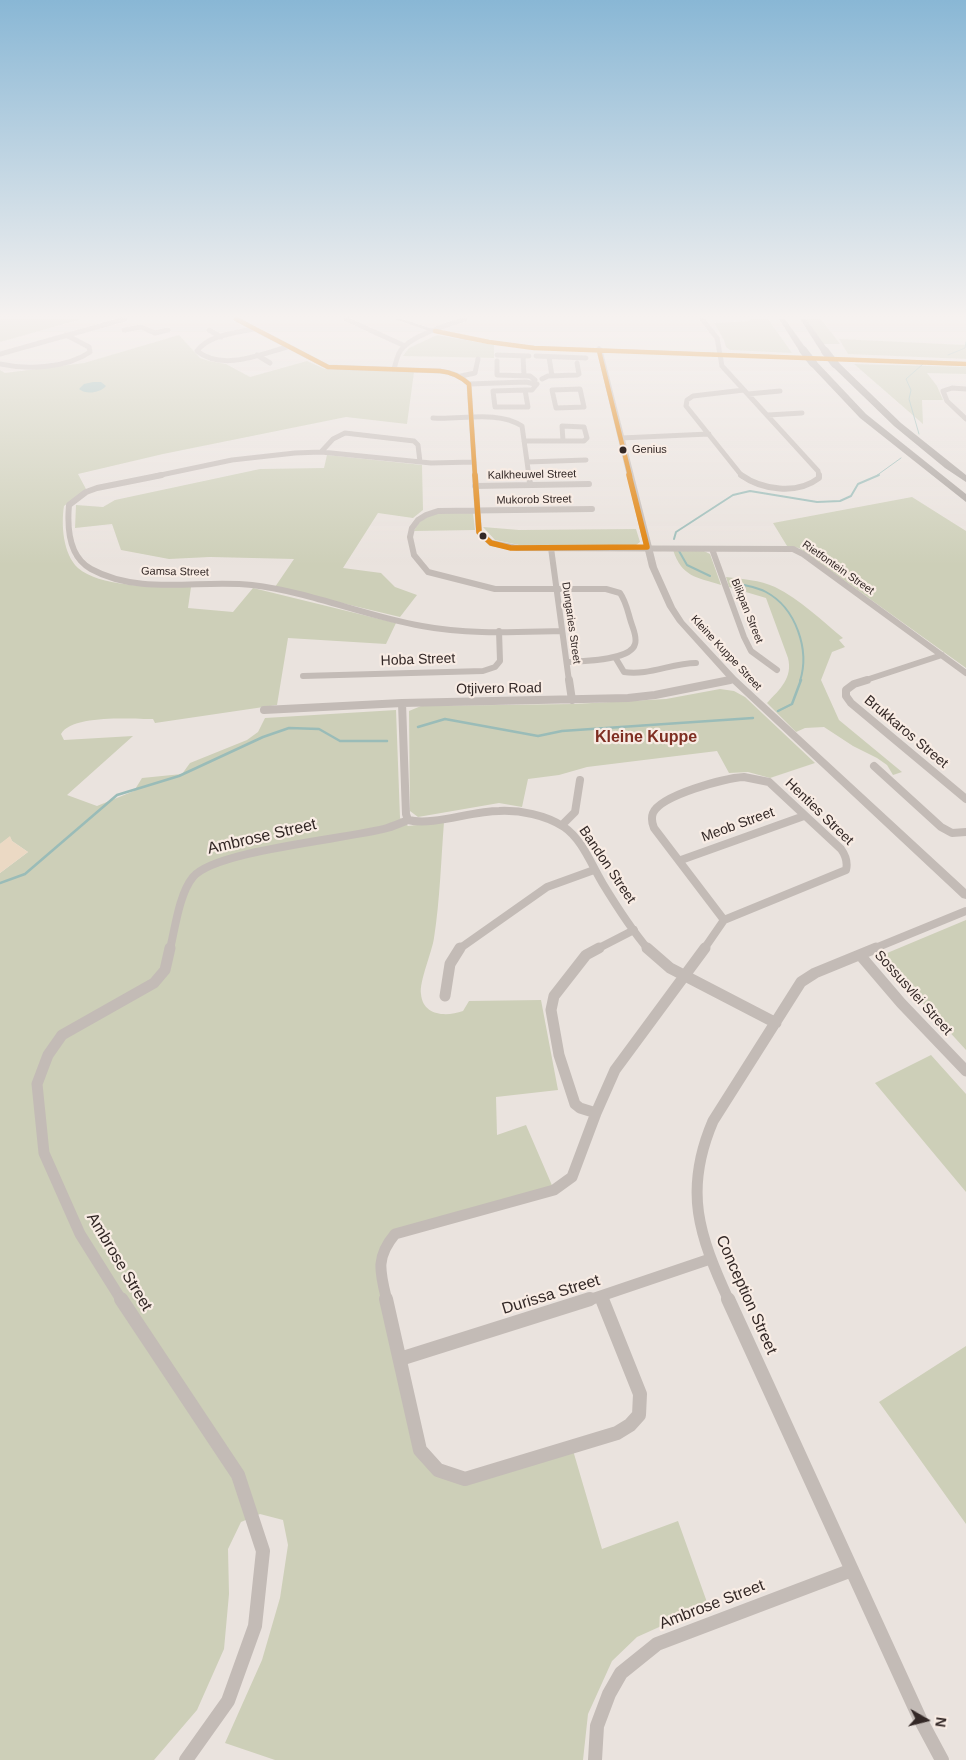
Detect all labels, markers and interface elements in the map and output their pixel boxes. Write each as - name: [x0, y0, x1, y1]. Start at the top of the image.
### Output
- place label: Genius: [632, 443, 667, 457]
- marker: Genius: [618, 445, 628, 455]
- street label: Kalkheuwel Street: [488, 468, 576, 482]
- street label: Mukorob Street: [496, 493, 572, 507]
- unlabelled marker: [478, 531, 488, 541]
- street label: Rietfontein Street: [799, 538, 877, 598]
- street label: Gamsa Street: [141, 565, 209, 579]
- street label: Blikpan Street: [728, 577, 766, 645]
- street label: Dungaries Street: [559, 581, 583, 665]
- street label: Kleine Kuppe Street: [688, 613, 764, 693]
- street label: Hoba Street: [380, 650, 456, 670]
- street label: Otjivero Road: [456, 680, 542, 698]
- street label: Brukkaros Street: [861, 692, 951, 772]
- district label: Kleine Kuppe: [595, 728, 697, 748]
- street label: Henties Street: [781, 775, 857, 849]
- street label: Meob Street: [699, 804, 777, 846]
- street label: Ambrose Street: [206, 815, 318, 859]
- street label: Bandon Street: [575, 823, 639, 907]
- street label: Sossusvlei Street: [871, 947, 955, 1039]
- street label: Ambrose Street: [82, 1209, 156, 1315]
- street label: Conception Street: [711, 1233, 781, 1357]
- street label: Durissa Street: [500, 1271, 602, 1319]
- street label: Ambrose Street: [657, 1576, 767, 1634]
- north arrow: [901, 1695, 951, 1745]
- text: N: [932, 1716, 949, 1728]

